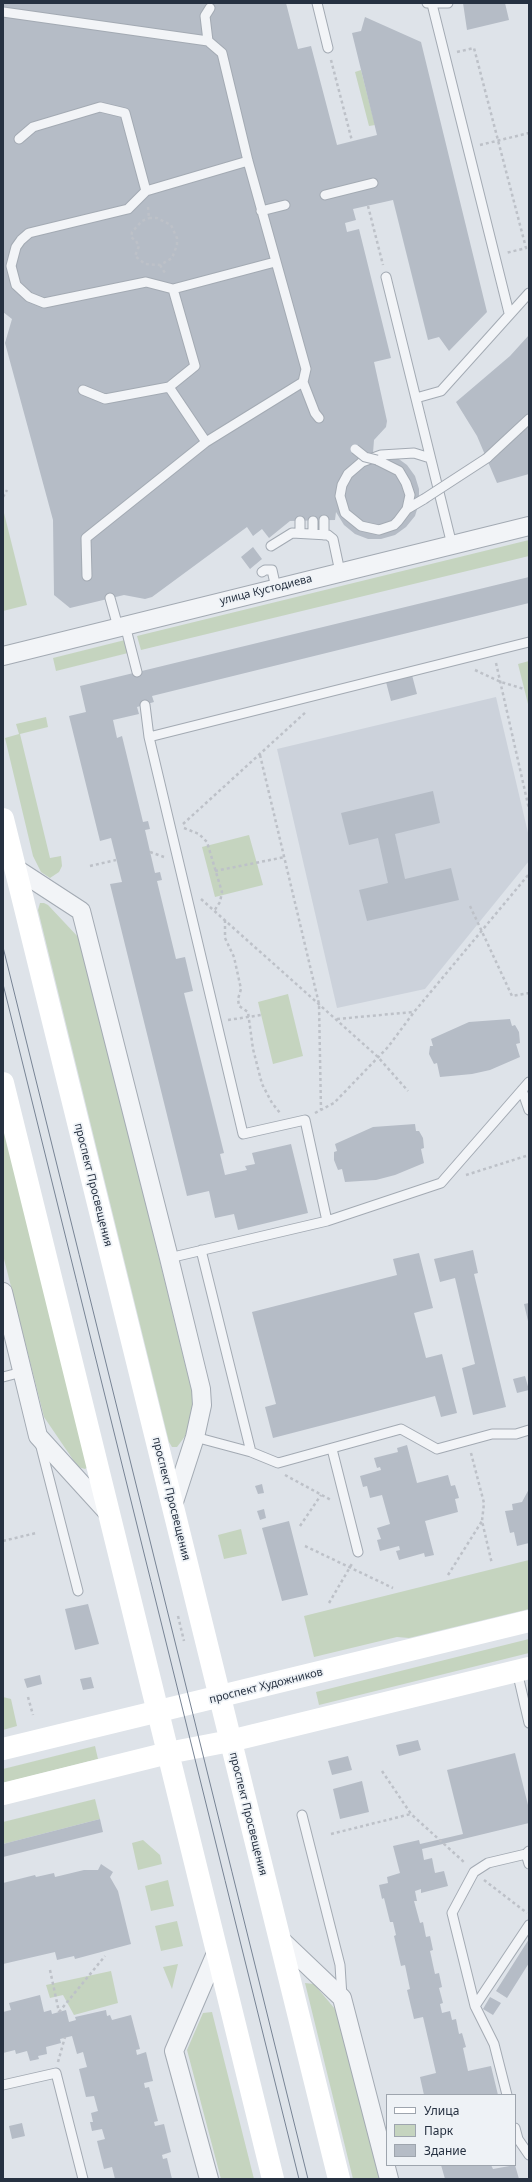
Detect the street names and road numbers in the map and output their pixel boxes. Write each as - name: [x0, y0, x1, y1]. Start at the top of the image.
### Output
- street label: улица Кустодиева: [218, 572, 314, 608]
- street label: проспект Просвещения: [71, 1122, 115, 1248]
- street label: проспект Просвещения: [149, 1436, 193, 1562]
- street label: проспект Художников: [208, 1665, 324, 1707]
- street label: проспект Просвещения: [226, 1751, 270, 1877]

